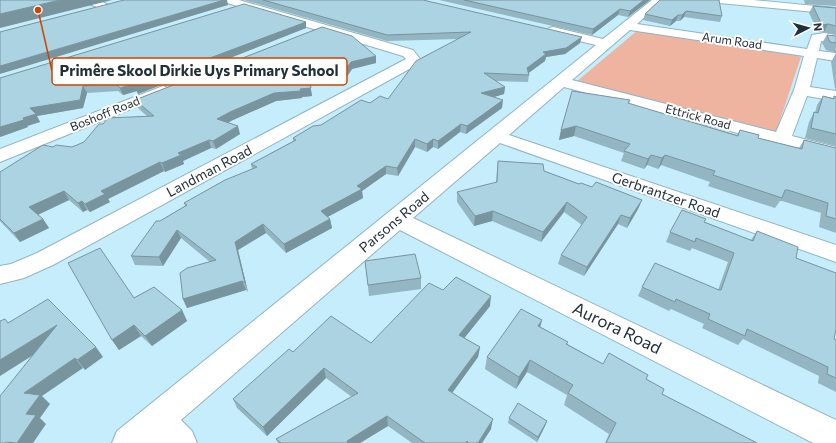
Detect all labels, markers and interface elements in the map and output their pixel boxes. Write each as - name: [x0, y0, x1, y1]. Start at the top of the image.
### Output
- north arrow: [788, 8, 828, 48]
- text: N: [812, 22, 825, 32]
- street label: Arum Road: [701, 29, 763, 51]
- callout: Primêre Skool Dirkie Uys Primary School: [52, 58, 347, 85]
- text: Primêre Skool Dirkie Uys Primary School: [59, 61, 339, 79]
- street label: Boshoff Road: [68, 93, 141, 133]
- street label: Ettrick Road: [664, 101, 733, 132]
- street label: Landman Road: [163, 141, 254, 200]
- street label: Gerbrantzer Road: [610, 168, 723, 221]
- street label: Parsons Road: [355, 187, 432, 256]
- street label: Aurora Road: [569, 297, 665, 358]

